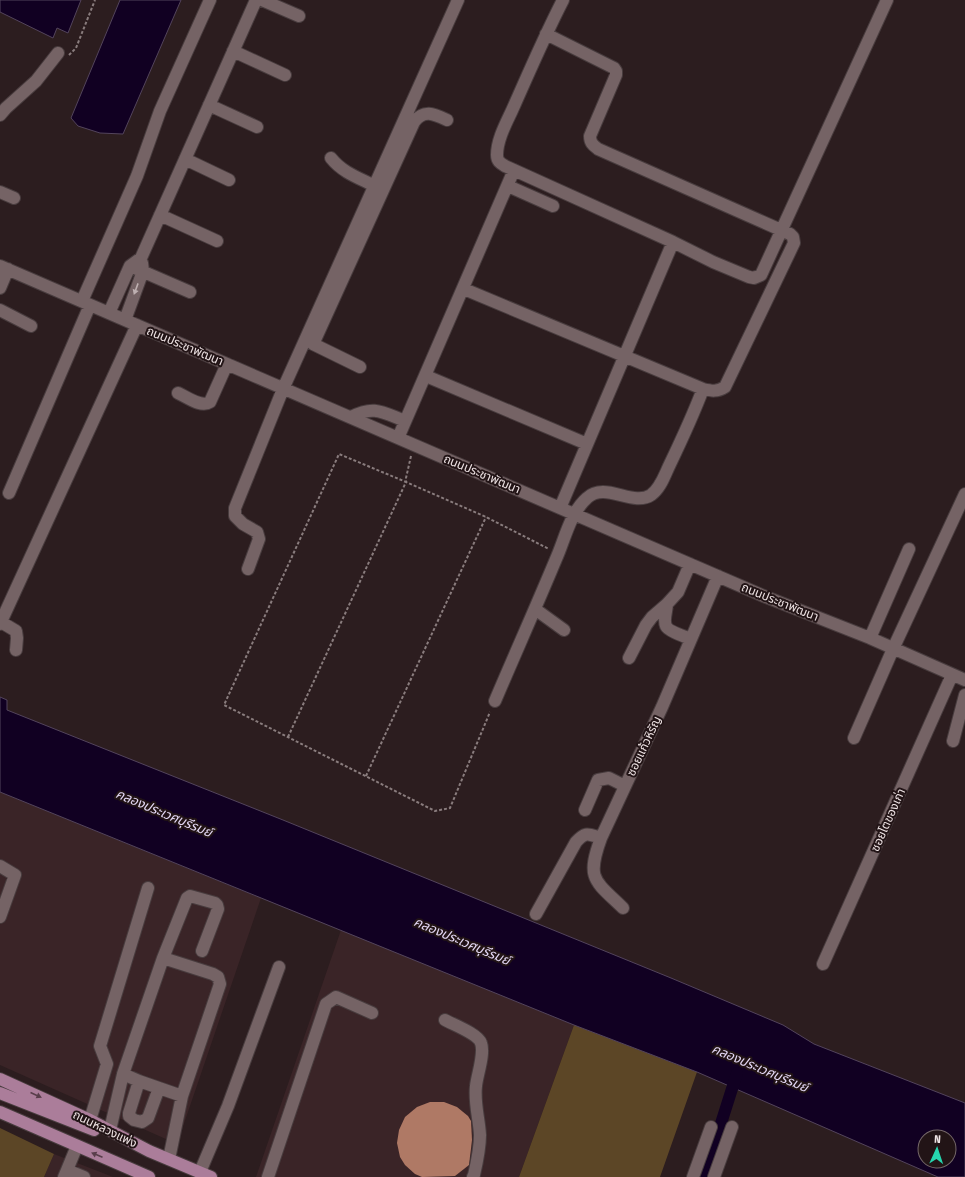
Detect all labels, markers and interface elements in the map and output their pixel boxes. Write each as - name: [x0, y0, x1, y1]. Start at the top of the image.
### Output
- one-way arrow: [133, 284, 139, 296]
- street label: ถนนประชาพัฒนา: [145, 324, 225, 368]
- street label: ถนนประชาพัฒนา: [442, 452, 522, 496]
- street label: ถนนประชาพัฒนา: [739, 580, 821, 624]
- street label: ซอยแก้วหิรัญ: [624, 714, 664, 778]
- water label: คลองประเวศบุรีรมย์: [113, 786, 217, 842]
- street label: ซอยโตของเก่า: [868, 786, 908, 854]
- water label: คลองประเวศบุรีรมย์: [411, 914, 515, 970]
- water label: คลองประเวศบุรีรมย์: [709, 1041, 813, 1097]
- one-way arrow: [30, 1092, 41, 1098]
- street label: ถนนหลวงแพ่ง: [71, 1107, 139, 1151]
- north arrow: [917, 1129, 957, 1169]
- text: N: [934, 1133, 941, 1146]
- one-way arrow: [91, 1151, 103, 1158]

